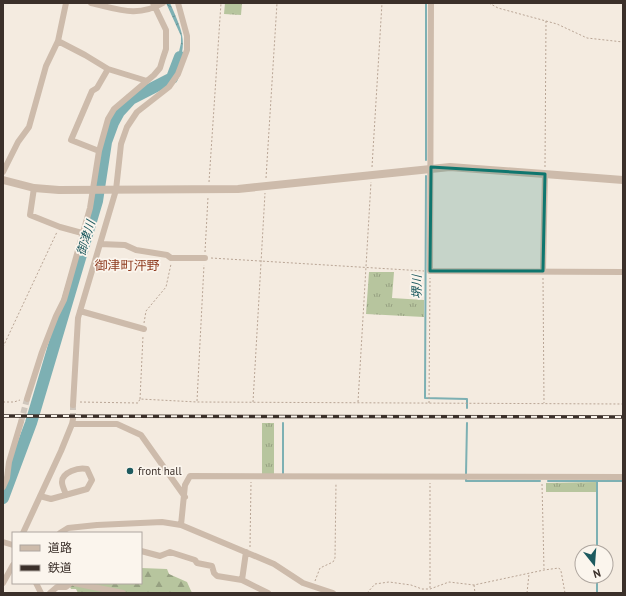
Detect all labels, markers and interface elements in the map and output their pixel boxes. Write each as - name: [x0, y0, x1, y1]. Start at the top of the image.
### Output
- water label: 御津川: [73, 217, 99, 257]
- district label: 御津町泙野: [94, 257, 160, 274]
- water label: 堺川: [409, 273, 424, 299]
- place label: front hall: [138, 464, 183, 478]
- marker: front hall: [125, 466, 135, 476]
- legend: [12, 532, 142, 584]
- text: 道路: [48, 540, 72, 555]
- north arrow: [574, 544, 614, 584]
- text: 鉄道: [48, 560, 72, 575]
- text: N: [591, 566, 602, 581]

